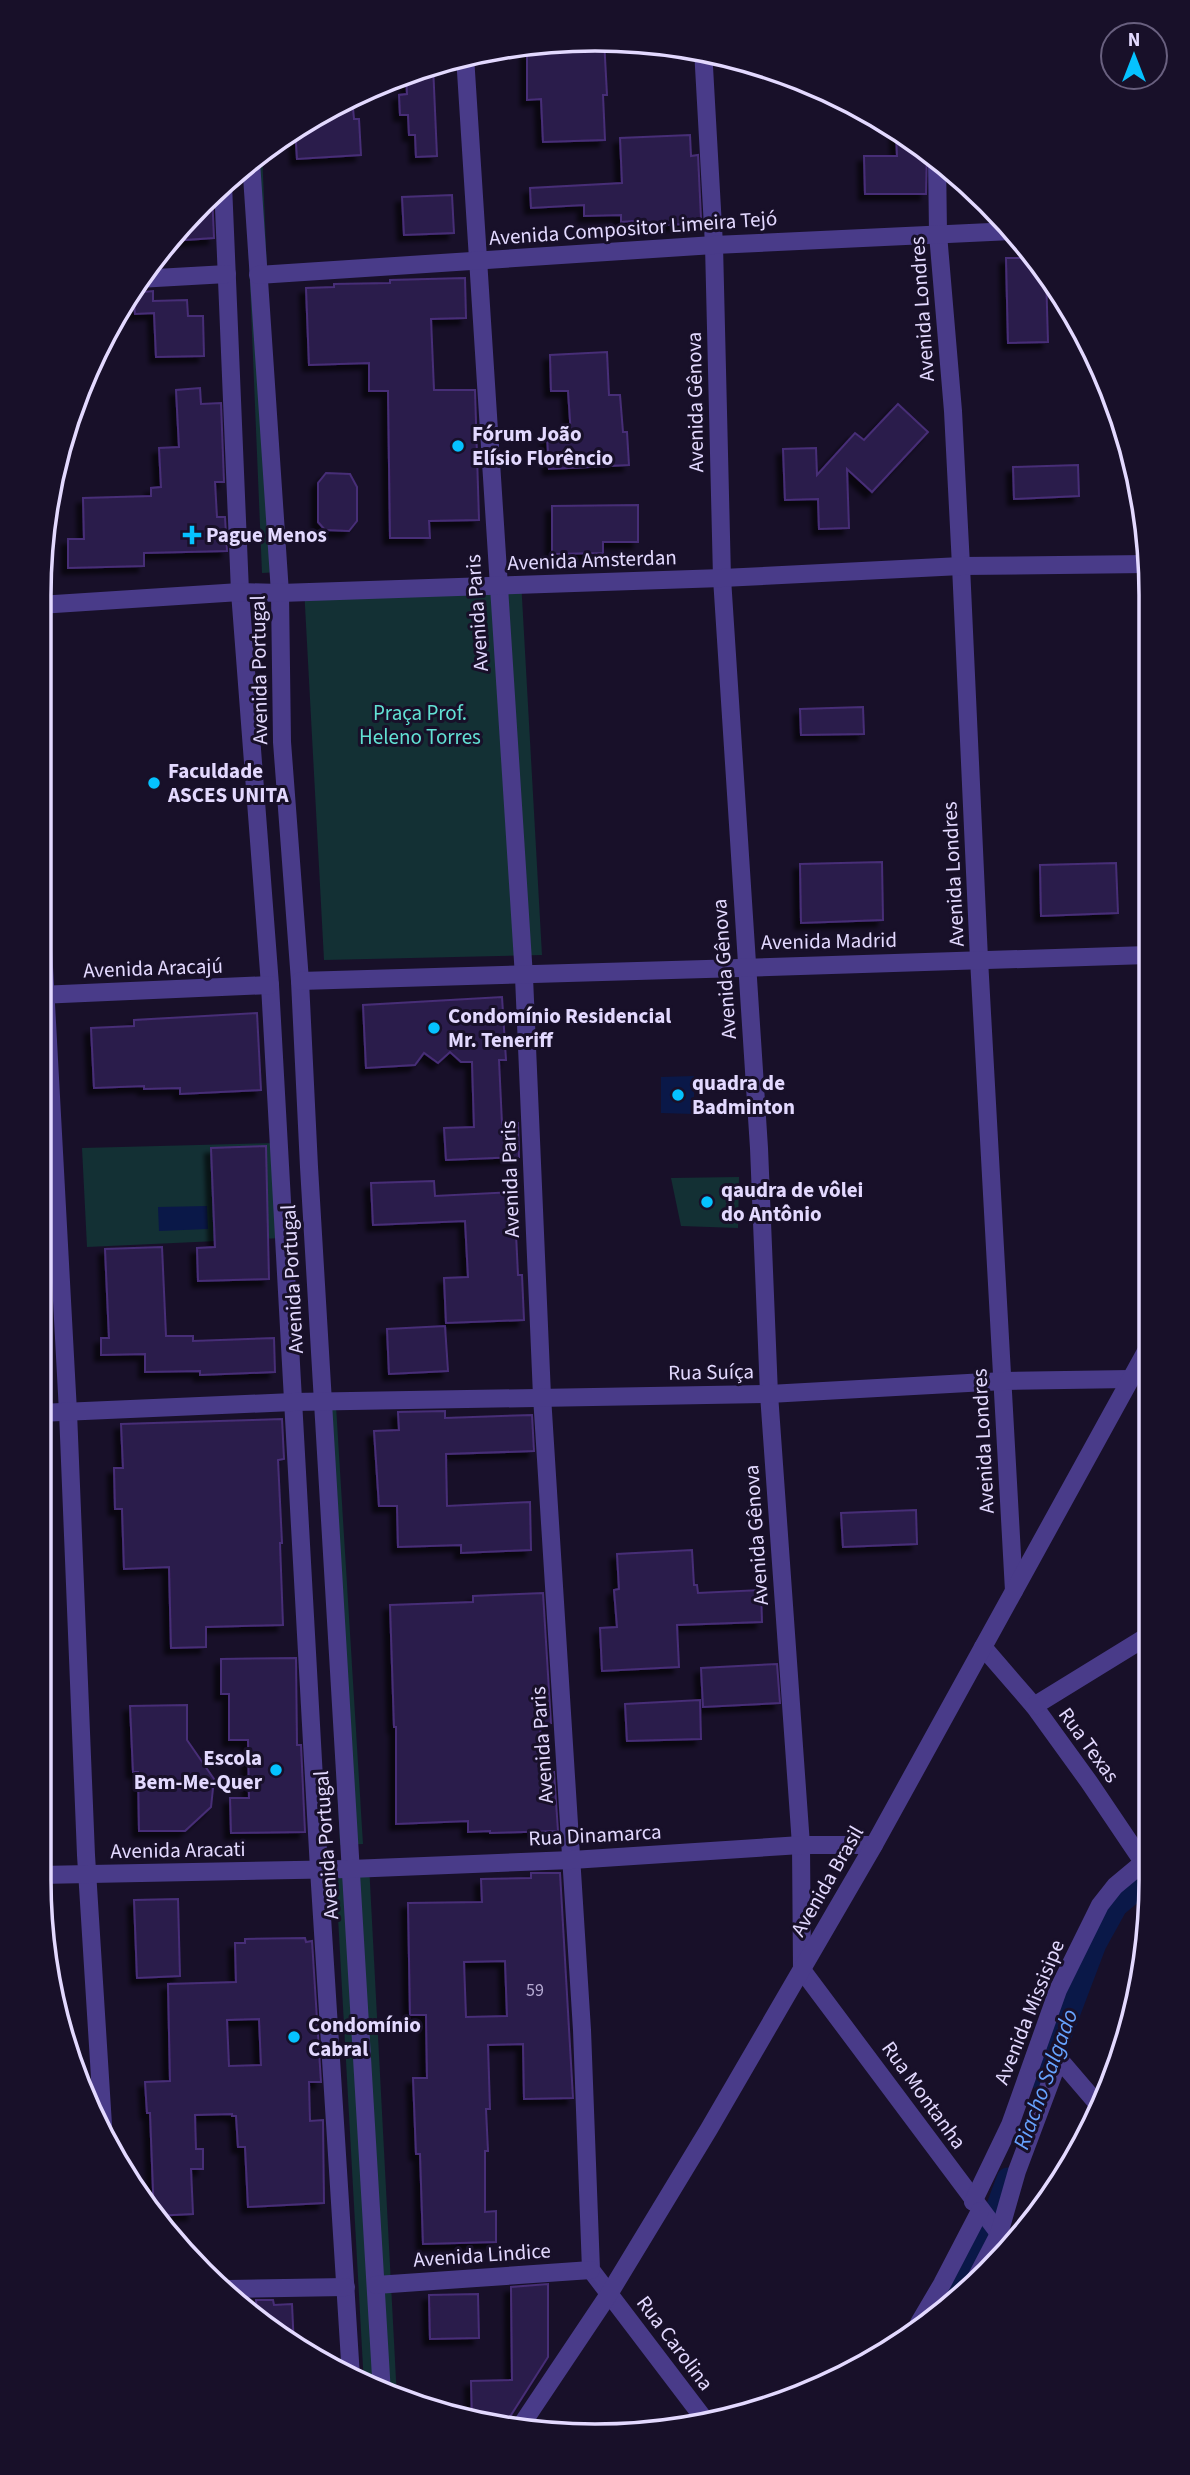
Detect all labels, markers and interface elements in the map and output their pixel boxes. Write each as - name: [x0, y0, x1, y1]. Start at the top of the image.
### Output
- north arrow: [1099, 21, 1169, 91]
- text: N: [1128, 27, 1140, 54]
- street label: Avenida Compositor Limeira Tejó: [488, 203, 778, 253]
- street label: Avenida Londres: [902, 235, 942, 383]
- street label: Avenida Gênova: [679, 331, 711, 473]
- place label: Fórum João Elísio Florêncio: [472, 419, 613, 473]
- marker: Fórum João Elísio Florêncio: [450, 438, 466, 454]
- place label: Pague Menos: [206, 520, 327, 550]
- marker: Pague Menos: [184, 527, 200, 543]
- street label: Avenida Amsterdan: [507, 542, 677, 578]
- street label: Avenida Paris: [458, 553, 496, 673]
- street label: Avenida Portugal: [243, 595, 275, 745]
- park label: Praça Prof. Heleno Torres: [359, 698, 481, 752]
- place label: Faculdade ASCES UNITA: [167, 756, 289, 810]
- marker: Faculdade ASCES UNITA: [146, 775, 162, 791]
- street label: Avenida Londres: [934, 800, 972, 947]
- street label: Avenida Gênova: [704, 898, 744, 1040]
- street label: Avenida Madrid: [761, 925, 897, 957]
- street label: Avenida Aracajú: [83, 951, 223, 985]
- place label: Condomínio Residencial Mr. Teneriff: [448, 1001, 671, 1055]
- marker: Condomínio Residencial Mr. Teneriff: [426, 1020, 442, 1036]
- place label: quadra de Badminton: [692, 1068, 795, 1122]
- marker: quadra de Badminton: [670, 1087, 686, 1103]
- street label: Avenida Paris: [493, 1120, 527, 1238]
- place label: qaudra de vôlei do Antônio: [721, 1175, 863, 1229]
- marker: qaudra de vôlei do Antônio: [699, 1194, 715, 1210]
- street label: Avenida Portugal: [273, 1204, 311, 1354]
- street label: Rua Suíça: [668, 1356, 754, 1388]
- street label: Avenida Londres: [964, 1367, 1002, 1514]
- street label: Avenida Gênova: [736, 1464, 776, 1606]
- street label: Avenida Paris: [523, 1685, 561, 1805]
- street label: Rua Texas: [1051, 1701, 1127, 1789]
- place label: Escola Bem-Me-Quer: [134, 1743, 263, 1797]
- marker: Escola Bem-Me-Quer: [268, 1762, 284, 1778]
- street label: Avenida Portugal: [306, 1770, 346, 1920]
- street label: Rua Dinamarca: [528, 1817, 662, 1853]
- street label: Avenida Brasil: [783, 1820, 871, 1942]
- street label: Avenida Aracati: [110, 1834, 246, 1866]
- street label: Avenida Missisipe: [986, 1935, 1072, 2089]
- house number: 59: [526, 1978, 544, 2003]
- water label: Riacho Salgado: [1005, 2004, 1086, 2154]
- place label: Condomínio Cabral: [308, 2010, 421, 2064]
- marker: Condomínio Cabral: [286, 2029, 302, 2045]
- street label: Rua Montanha: [875, 2035, 973, 2155]
- street label: Avenida Lindice: [412, 2235, 552, 2275]
- street label: Rua Carolina: [629, 2289, 721, 2397]

